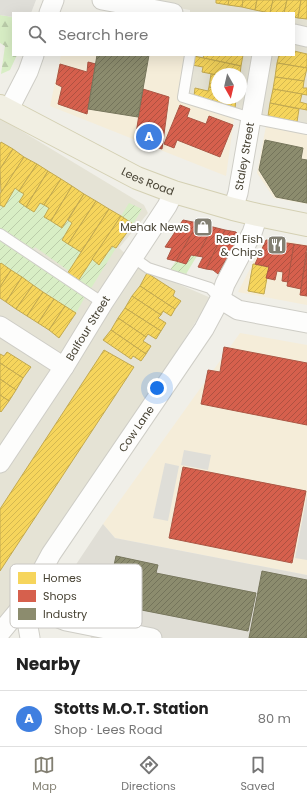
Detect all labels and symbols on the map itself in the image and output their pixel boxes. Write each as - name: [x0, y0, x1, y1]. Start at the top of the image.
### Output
- north arrow: [211, 68, 247, 104]
- street label: Staley Street: [231, 121, 258, 192]
- pin: A: [136, 122, 162, 152]
- street label: Lees Road: [119, 163, 176, 199]
- shop icon: Mehak News: [192, 216, 214, 238]
- place label: Mehak News: [120, 219, 189, 235]
- place label: Reel Fish & Chips: [216, 231, 263, 260]
- restaurant icon: Reel Fish & Chips: [266, 234, 288, 256]
- street label: Balfour Street: [62, 292, 114, 364]
- your location: [147, 378, 167, 398]
- street label: Cow Lane: [115, 402, 158, 455]
- legend: [10, 564, 142, 628]
- text: Homes: [43, 570, 82, 586]
- text: Shops: [43, 588, 77, 604]
- text: Industry: [43, 606, 88, 622]

